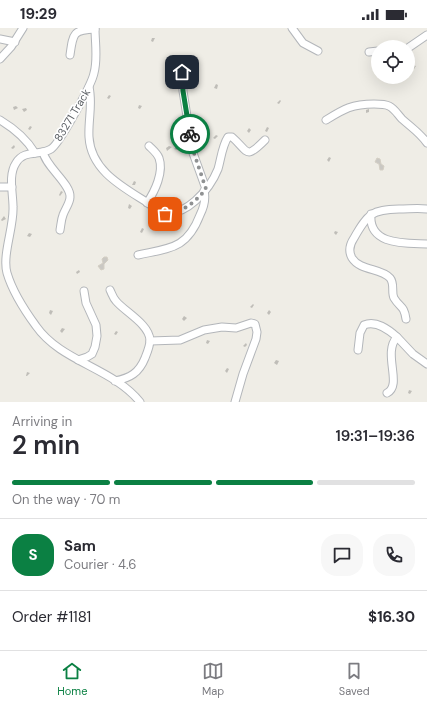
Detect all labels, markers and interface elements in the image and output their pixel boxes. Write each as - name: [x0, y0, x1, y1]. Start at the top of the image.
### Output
- text: 19:29: [20, 4, 57, 24]
- map controls: [371, 40, 415, 84]
- button: locate: [371, 40, 415, 84]
- pin: [165, 55, 199, 89]
- icon: home: [171, 61, 193, 83]
- street label: 83271 Track: [51, 86, 93, 144]
- courier: [170, 114, 210, 154]
- icon: bike: [179, 123, 201, 145]
- pin: [148, 197, 182, 231]
- icon: bag: [154, 203, 176, 225]
- text: Arriving in: [12, 413, 72, 430]
- text: 19:31–19:36: [336, 426, 415, 446]
- text: 2 min: [12, 428, 80, 462]
- text: On the way · 70 m: [12, 491, 120, 508]
- button: chat: [321, 534, 363, 576]
- button: phone: [373, 534, 415, 576]
- text: Sam: [64, 536, 96, 556]
- text: S: [28, 545, 38, 565]
- text: Courier · 4.6: [64, 556, 136, 573]
- text: Order #1181: [12, 607, 91, 627]
- text: $16.30: [368, 607, 415, 627]
- tab: Home: [57, 660, 87, 698]
- tab: Map: [202, 660, 224, 698]
- tab: Saved: [339, 660, 370, 698]

